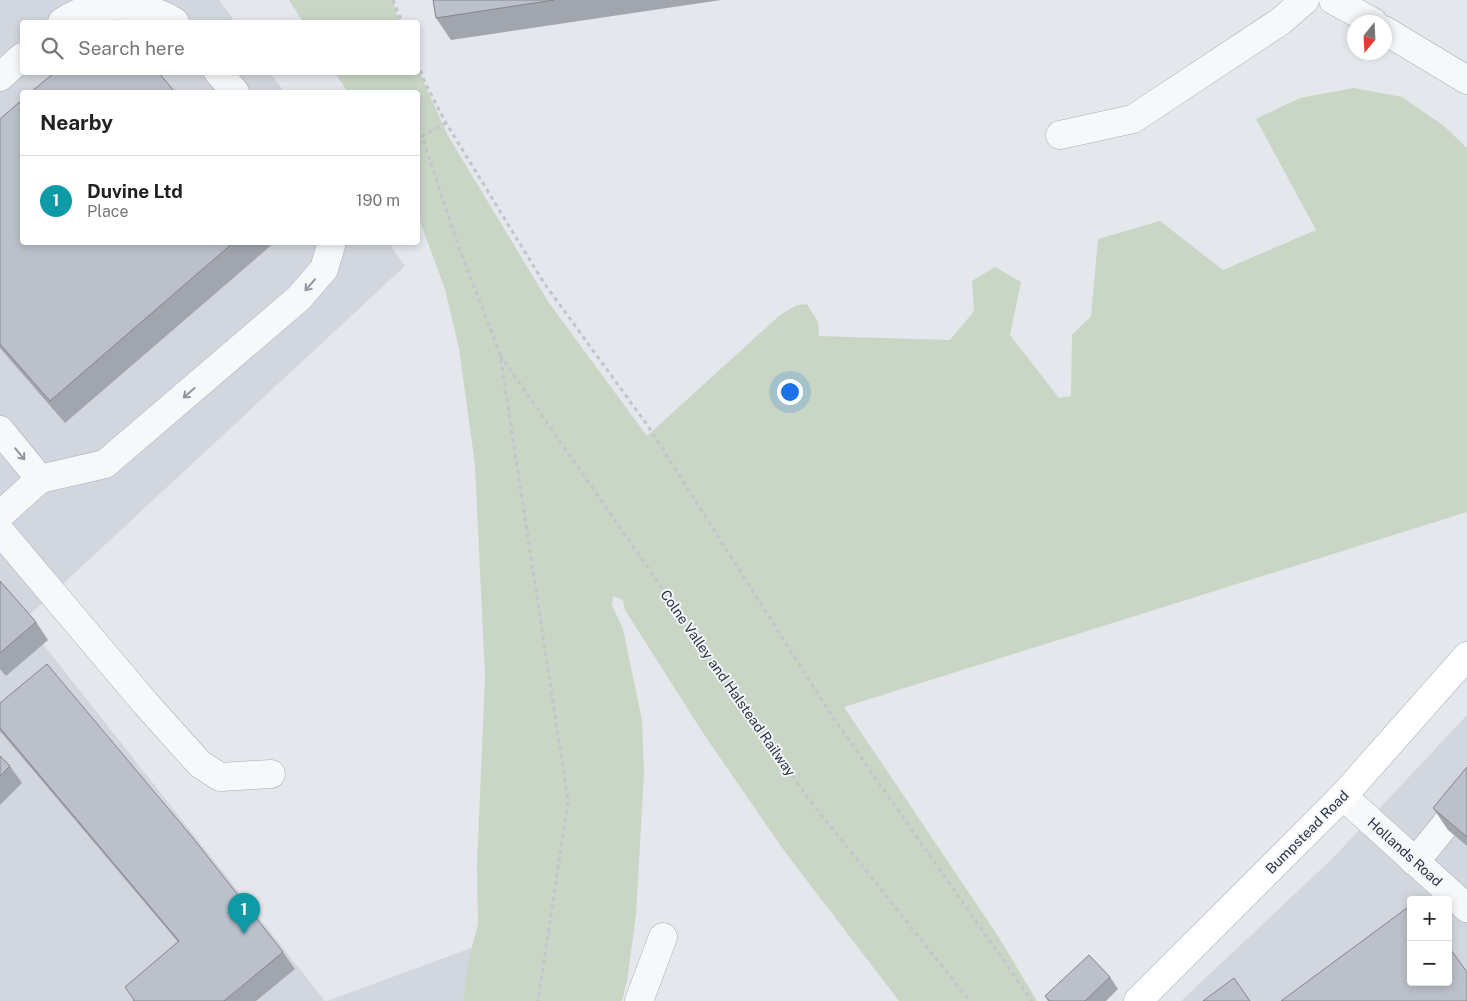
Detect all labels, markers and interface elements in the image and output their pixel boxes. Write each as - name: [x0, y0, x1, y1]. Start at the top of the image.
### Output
- north arrow: [1347, 15, 1392, 60]
- search box: [20, 20, 420, 75]
- icon: search: [38, 34, 66, 62]
- text: Search here: [78, 37, 185, 59]
- text: Nearby: [40, 110, 113, 135]
- text: Duvine Ltd: [87, 180, 183, 202]
- text: 1: [53, 191, 59, 210]
- text: 190 m: [356, 191, 400, 210]
- text: Place: [87, 202, 129, 221]
- one-way arrow: [305, 278, 316, 291]
- your location: [777, 379, 803, 405]
- one-way arrow: [182, 387, 195, 398]
- one-way arrow: [15, 448, 26, 461]
- street label: Colne Valley and Halstead Railway: [657, 587, 799, 780]
- street label: Bumpstead Road: [1262, 787, 1352, 877]
- street label: Hollands Road: [1365, 814, 1445, 890]
- pin: 1: [228, 893, 260, 934]
- map controls: [1407, 896, 1452, 986]
- button: +: [1407, 896, 1452, 941]
- button: −: [1407, 941, 1452, 986]

